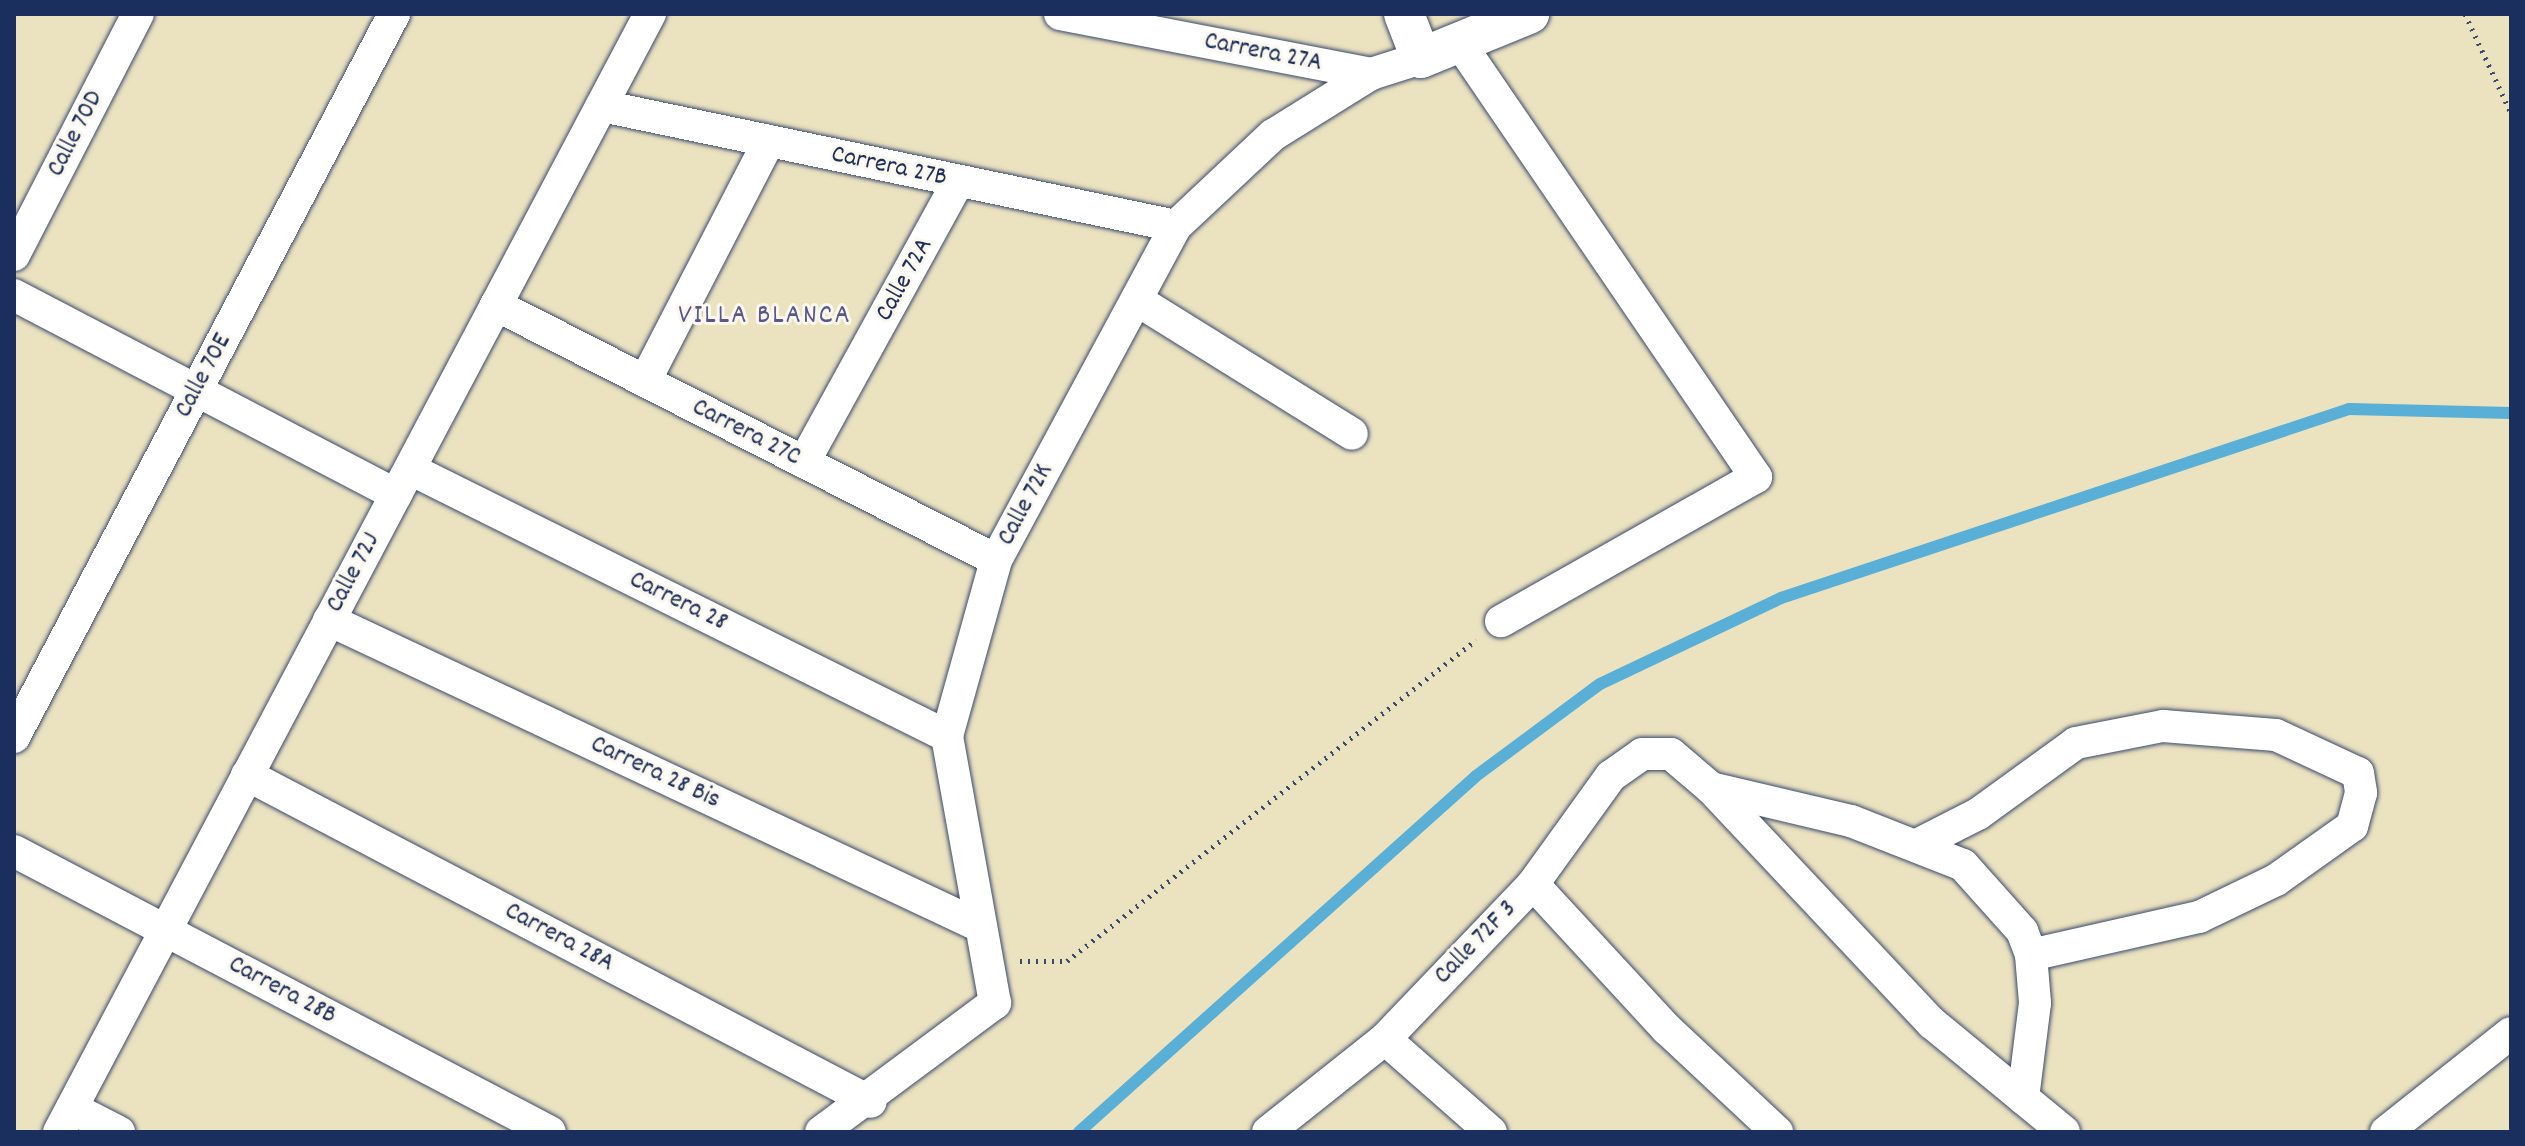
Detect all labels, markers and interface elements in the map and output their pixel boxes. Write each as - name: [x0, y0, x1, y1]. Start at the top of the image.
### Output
- street label: Carrera 27A: [1202, 26, 1324, 80]
- street label: Calle 70D: [41, 86, 111, 182]
- street label: Carrera 27B: [828, 140, 950, 194]
- street label: Calle 72A: [869, 233, 941, 327]
- district label: VILLA BLANCA: [678, 300, 852, 334]
- street label: Calle 70E: [169, 329, 239, 423]
- street label: Carrera 27C: [686, 392, 806, 474]
- street label: Calle 72K: [992, 459, 1060, 551]
- street label: Calle 72J: [320, 528, 388, 618]
- street label: Carrera 28: [624, 565, 732, 639]
- street label: Carrera 28 Bis: [585, 729, 725, 817]
- street label: Calle 72F 3: [1428, 894, 1524, 992]
- street label: Carrera 28A: [499, 896, 619, 980]
- street label: Carrera 28B: [223, 950, 341, 1032]

